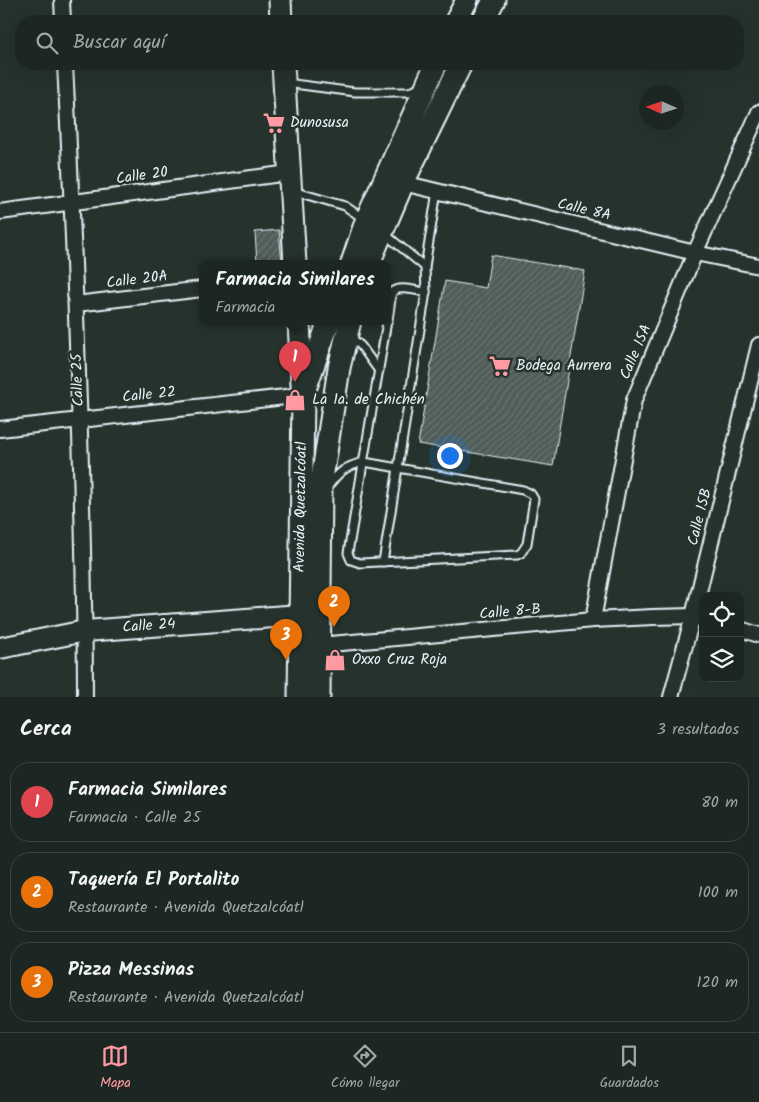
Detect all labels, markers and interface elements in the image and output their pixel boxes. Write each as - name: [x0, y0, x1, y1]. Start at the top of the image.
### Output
- search box: [15, 15, 744, 70]
- text: Buscar aquí: [73, 28, 165, 58]
- icon: search: [33, 29, 61, 57]
- north arrow: [639, 85, 684, 130]
- supermarket icon: Dunosusa: [261, 110, 287, 136]
- place label: Dunosusa: [290, 111, 349, 135]
- street label: Calle 20: [114, 160, 170, 192]
- street label: Calle 8A: [555, 192, 613, 228]
- popup: [199, 260, 391, 325]
- street label: Calle 20A: [105, 264, 169, 296]
- text: Farmacia Similares: [215, 265, 375, 295]
- text: Farmacia: [215, 295, 275, 320]
- street label: Calle 15A: [614, 321, 658, 383]
- pin: 1: [279, 341, 311, 382]
- street label: Calle 25: [65, 352, 91, 407]
- supermarket icon: Bodega Aurrera: [487, 353, 513, 379]
- place label: Bodega Aurrera: [516, 354, 612, 378]
- street label: Calle 22: [121, 380, 177, 410]
- shop icon: La 1a. de Chichén: [282, 387, 308, 413]
- place label: La 1a. de Chichén: [312, 388, 425, 412]
- street label: Avenida Quetzalcóatl: [288, 441, 314, 573]
- your location: [437, 443, 463, 469]
- street label: Calle 15B: [681, 486, 719, 548]
- pin: 2: [318, 586, 350, 627]
- map controls: [699, 592, 744, 682]
- button: locate: [699, 592, 744, 637]
- street label: Calle 8-B: [478, 597, 542, 627]
- street label: Calle 24: [122, 612, 176, 640]
- pin: 3: [270, 619, 302, 660]
- button: layers: [699, 637, 744, 682]
- shop icon: Oxxo Cruz Roja: [322, 647, 348, 673]
- place label: Oxxo Cruz Roja: [352, 648, 447, 672]
- text: Cerca: [20, 713, 72, 746]
- text: 3 resultados: [657, 717, 739, 742]
- text: Farmacia Similares: [68, 775, 227, 805]
- text: 1: [35, 790, 39, 815]
- text: 80 m: [701, 790, 738, 815]
- text: Farmacia · Calle 25: [68, 805, 201, 830]
- text: Taquería El Portalito: [68, 865, 240, 895]
- text: 2: [32, 880, 42, 905]
- text: 100 m: [698, 880, 738, 905]
- text: Restaurante · Avenida Quetzalcóatl: [68, 895, 304, 920]
- text: Pizza Messinas: [68, 955, 194, 985]
- text: 3: [33, 970, 41, 995]
- text: 120 m: [697, 970, 738, 995]
- text: Restaurante · Avenida Quetzalcóatl: [68, 985, 304, 1010]
- tab: Mapa: [100, 1042, 131, 1094]
- tab: Cómo llegar: [331, 1042, 400, 1094]
- tab: Guardados: [600, 1042, 659, 1094]

